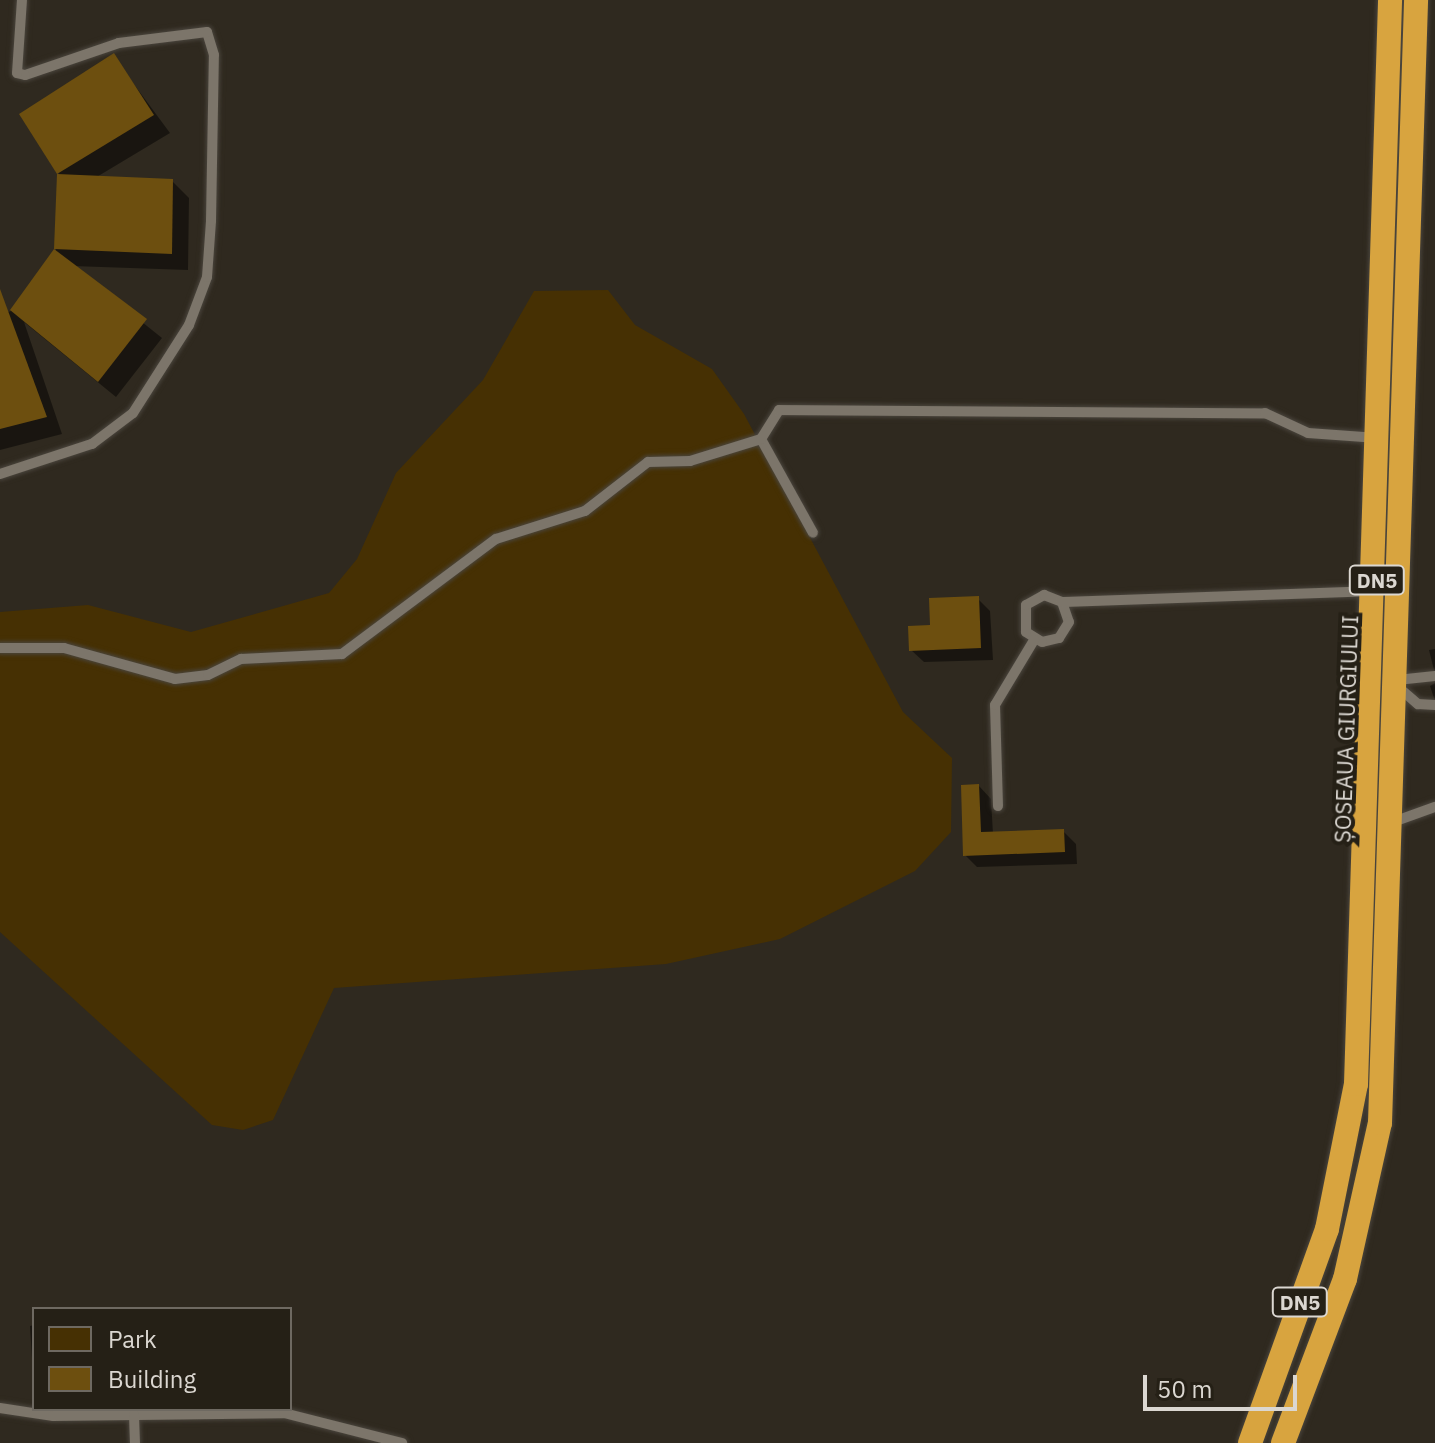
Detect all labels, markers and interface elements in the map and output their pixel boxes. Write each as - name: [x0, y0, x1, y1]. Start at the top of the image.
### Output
- road number: DN5: [1347, 564, 1407, 596]
- street label: ȘOSEAUA GIURGIULUI: [1329, 615, 1363, 843]
- road number: DN5: [1270, 1286, 1330, 1318]
- legend: [32, 1307, 292, 1411]
- text: Park: [108, 1323, 157, 1355]
- scale bar: [1147, 1359, 1301, 1409]
- text: Building: [108, 1363, 196, 1395]
- text: 50 m: [1157, 1373, 1212, 1405]

